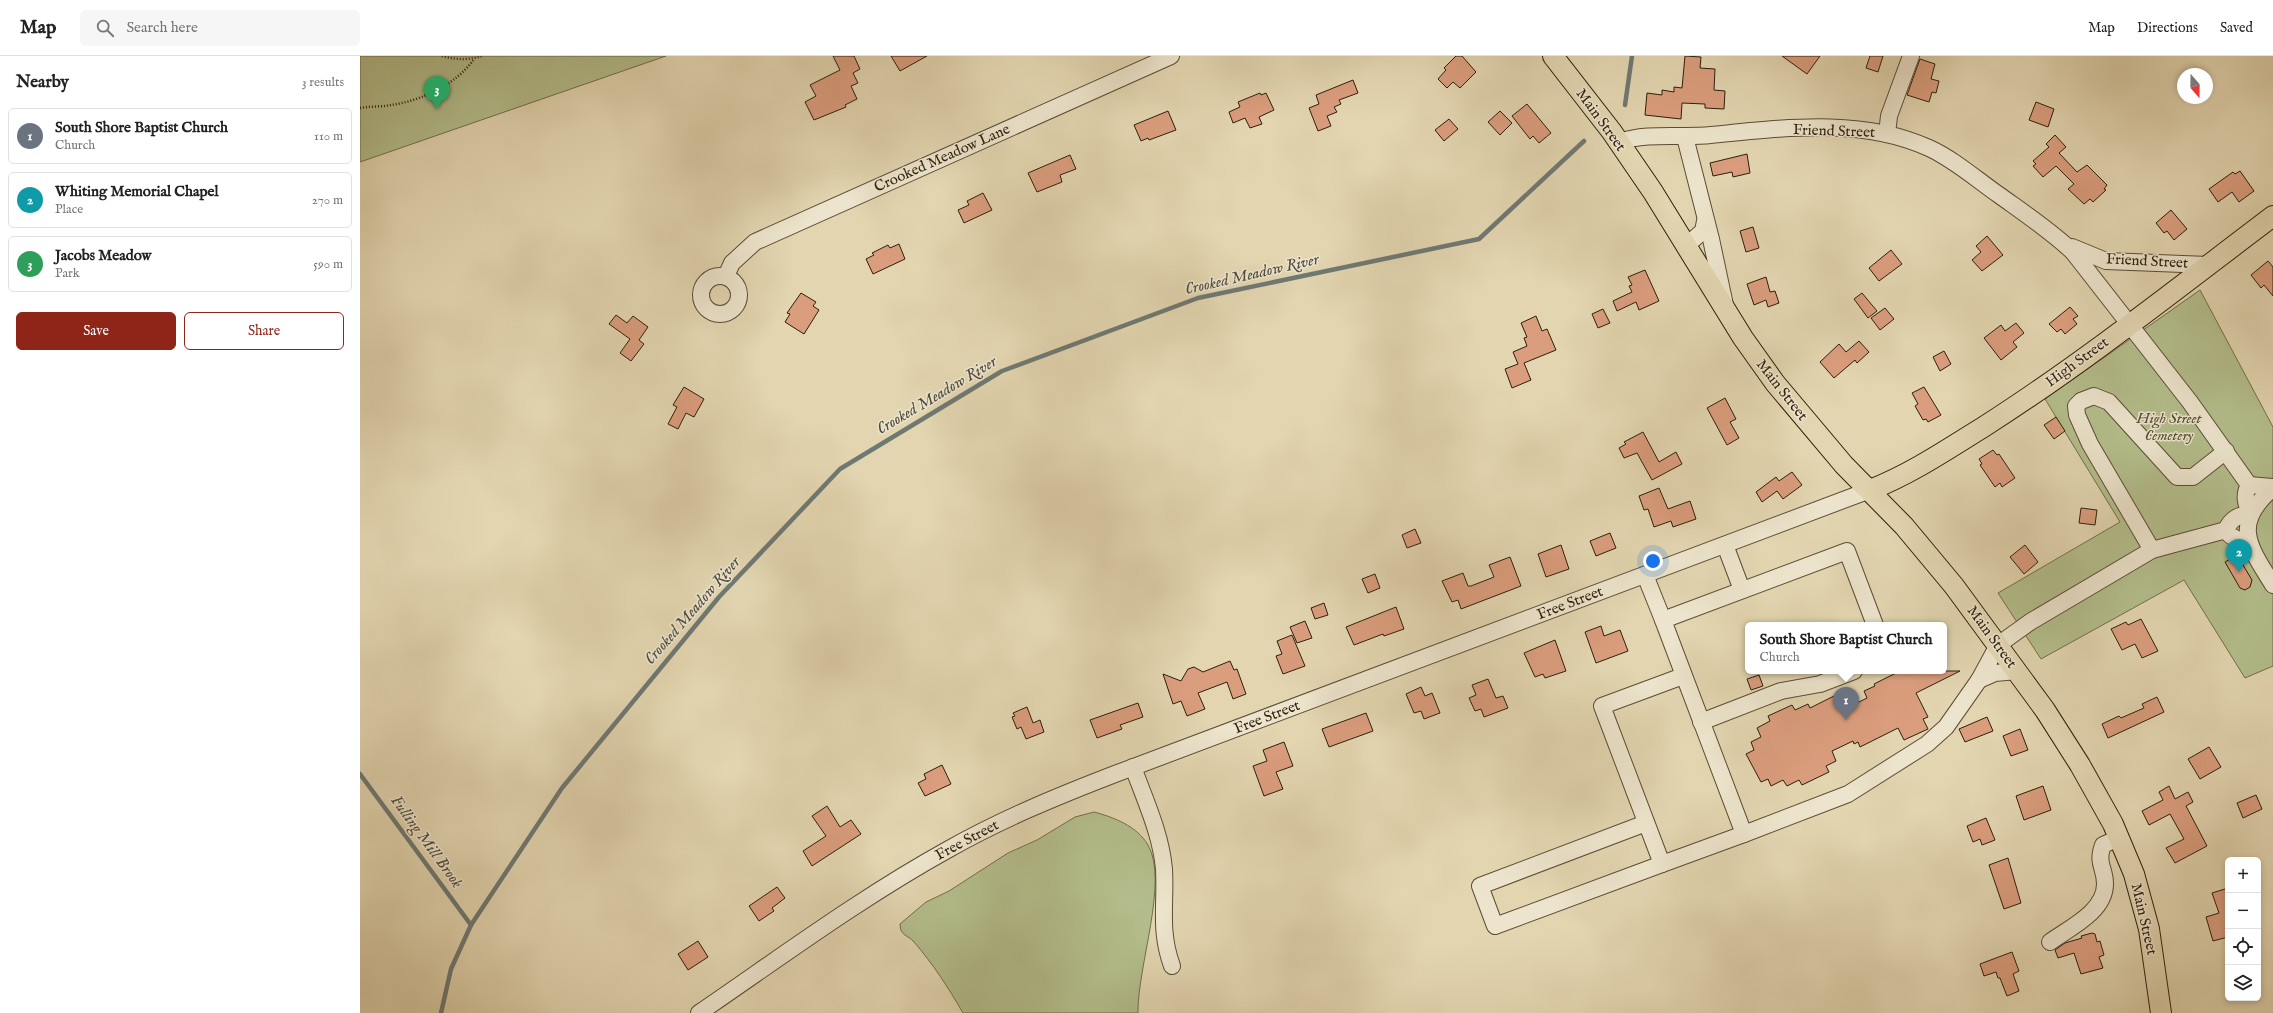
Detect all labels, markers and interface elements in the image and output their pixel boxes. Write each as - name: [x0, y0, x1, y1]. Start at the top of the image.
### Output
- search box: [80, 10, 360, 46]
- text: Map: [20, 16, 56, 40]
- icon: search: [94, 17, 116, 39]
- text: Search here: [126, 18, 198, 37]
- text: Map: [2088, 19, 2115, 37]
- text: Directions: [2137, 19, 2198, 37]
- text: Saved: [2220, 19, 2253, 37]
- north arrow: [2177, 68, 2213, 104]
- text: Nearby: [16, 72, 69, 93]
- text: 3 results: [302, 74, 344, 91]
- pin: 3: [424, 76, 450, 109]
- street label: Main Street: [1572, 85, 1630, 155]
- text: South Shore Baptist Church: [55, 118, 228, 137]
- street label: Crooked Meadow Lane: [871, 119, 1013, 197]
- street label: Friend Street: [1793, 120, 1875, 142]
- text: 1: [28, 128, 32, 145]
- text: 110 m: [314, 128, 343, 145]
- text: Church: [55, 137, 95, 154]
- text: Whiting Memorial Chapel: [55, 182, 219, 201]
- text: 2: [27, 192, 33, 209]
- text: 270 m: [312, 192, 343, 209]
- text: Place: [55, 201, 83, 218]
- text: Jacobs Meadow: [55, 246, 151, 265]
- street label: Friend Street: [2105, 249, 2189, 273]
- water label: Crooked Meadow River: [1183, 250, 1322, 300]
- text: 3: [28, 256, 32, 273]
- text: 590 m: [313, 256, 343, 273]
- text: Park: [55, 265, 80, 282]
- button: Save: [16, 312, 176, 350]
- button: Share: [184, 312, 344, 350]
- street label: High Street: [2042, 333, 2112, 391]
- water label: Crooked Meadow River: [873, 351, 1002, 440]
- street label: Main Street: [1752, 355, 1812, 425]
- park label: High Street Cemetery: [2136, 409, 2203, 445]
- pin: 2: [2226, 539, 2252, 572]
- your location: [1643, 551, 1663, 571]
- water label: Crooked Meadow River: [641, 552, 746, 669]
- street label: Free Street: [1534, 582, 1606, 624]
- street label: Main Street: [1963, 602, 2021, 672]
- popup: [1745, 622, 1947, 674]
- text: South Shore Baptist Church: [1760, 630, 1932, 649]
- text: Church: [1760, 649, 1800, 666]
- pin: 1: [1833, 687, 1859, 720]
- street label: Free Street: [1231, 696, 1303, 738]
- water label: Fulling Mill Brook: [386, 792, 467, 893]
- street label: Free Street: [932, 815, 1002, 865]
- map controls: [2225, 857, 2261, 1001]
- button: +: [2225, 857, 2261, 893]
- street label: Main Street: [2127, 881, 2161, 957]
- button: −: [2225, 893, 2261, 929]
- button: locate: [2225, 929, 2261, 965]
- button: layers: [2225, 965, 2261, 1001]

